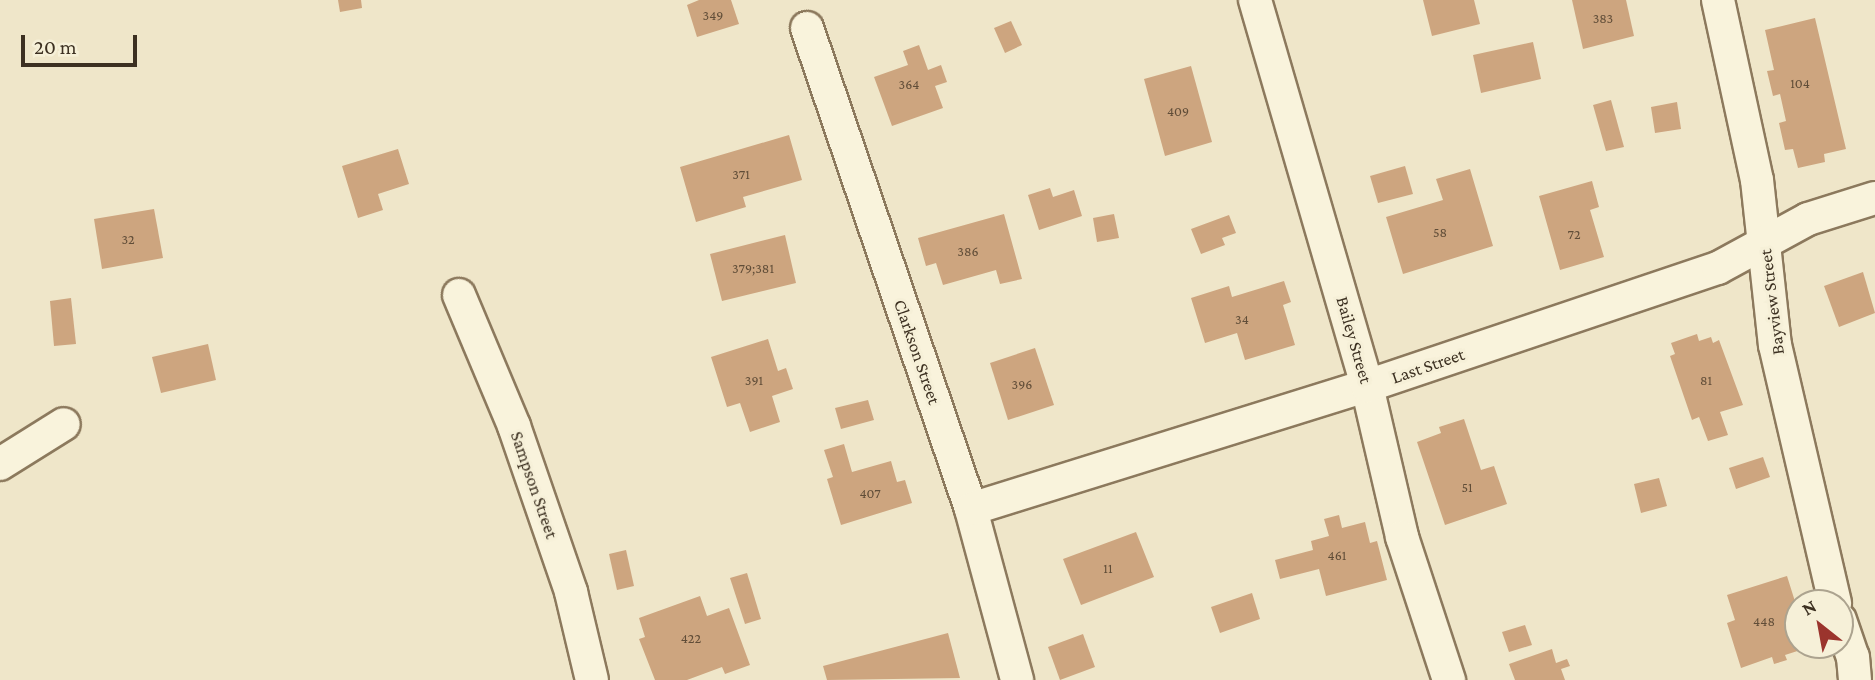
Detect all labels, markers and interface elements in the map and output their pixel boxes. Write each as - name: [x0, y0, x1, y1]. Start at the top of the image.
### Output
- house number: 349: [703, 7, 723, 23]
- house number: 383: [1593, 10, 1613, 26]
- scale bar: [24, 21, 140, 65]
- text: 20 m: [34, 35, 77, 59]
- house number: 104: [1790, 75, 1810, 91]
- house number: 364: [899, 76, 919, 92]
- house number: 409: [1167, 103, 1189, 119]
- house number: 371: [732, 166, 750, 182]
- house number: 58: [1433, 224, 1447, 240]
- house number: 72: [1567, 226, 1581, 242]
- house number: 32: [121, 231, 135, 247]
- house number: 386: [957, 243, 979, 259]
- street label: Bayview Street: [1755, 248, 1789, 356]
- house number: 379;381: [732, 260, 774, 276]
- street label: Bailey Street: [1331, 294, 1377, 386]
- street label: Clarkson Street: [889, 297, 945, 407]
- house number: 34: [1235, 311, 1249, 327]
- street label: Last Street: [1389, 343, 1467, 389]
- house number: 391: [745, 372, 763, 388]
- house number: 81: [1700, 372, 1712, 388]
- house number: 396: [1012, 376, 1032, 392]
- street label: Sampson Street: [506, 429, 562, 541]
- house number: 51: [1461, 479, 1473, 495]
- house number: 407: [859, 485, 881, 501]
- house number: 461: [1328, 547, 1346, 563]
- house number: 11: [1103, 560, 1113, 576]
- north arrow: [1784, 589, 1854, 659]
- text: N: [1798, 595, 1820, 620]
- house number: 448: [1753, 613, 1775, 629]
- house number: 422: [681, 630, 701, 646]

